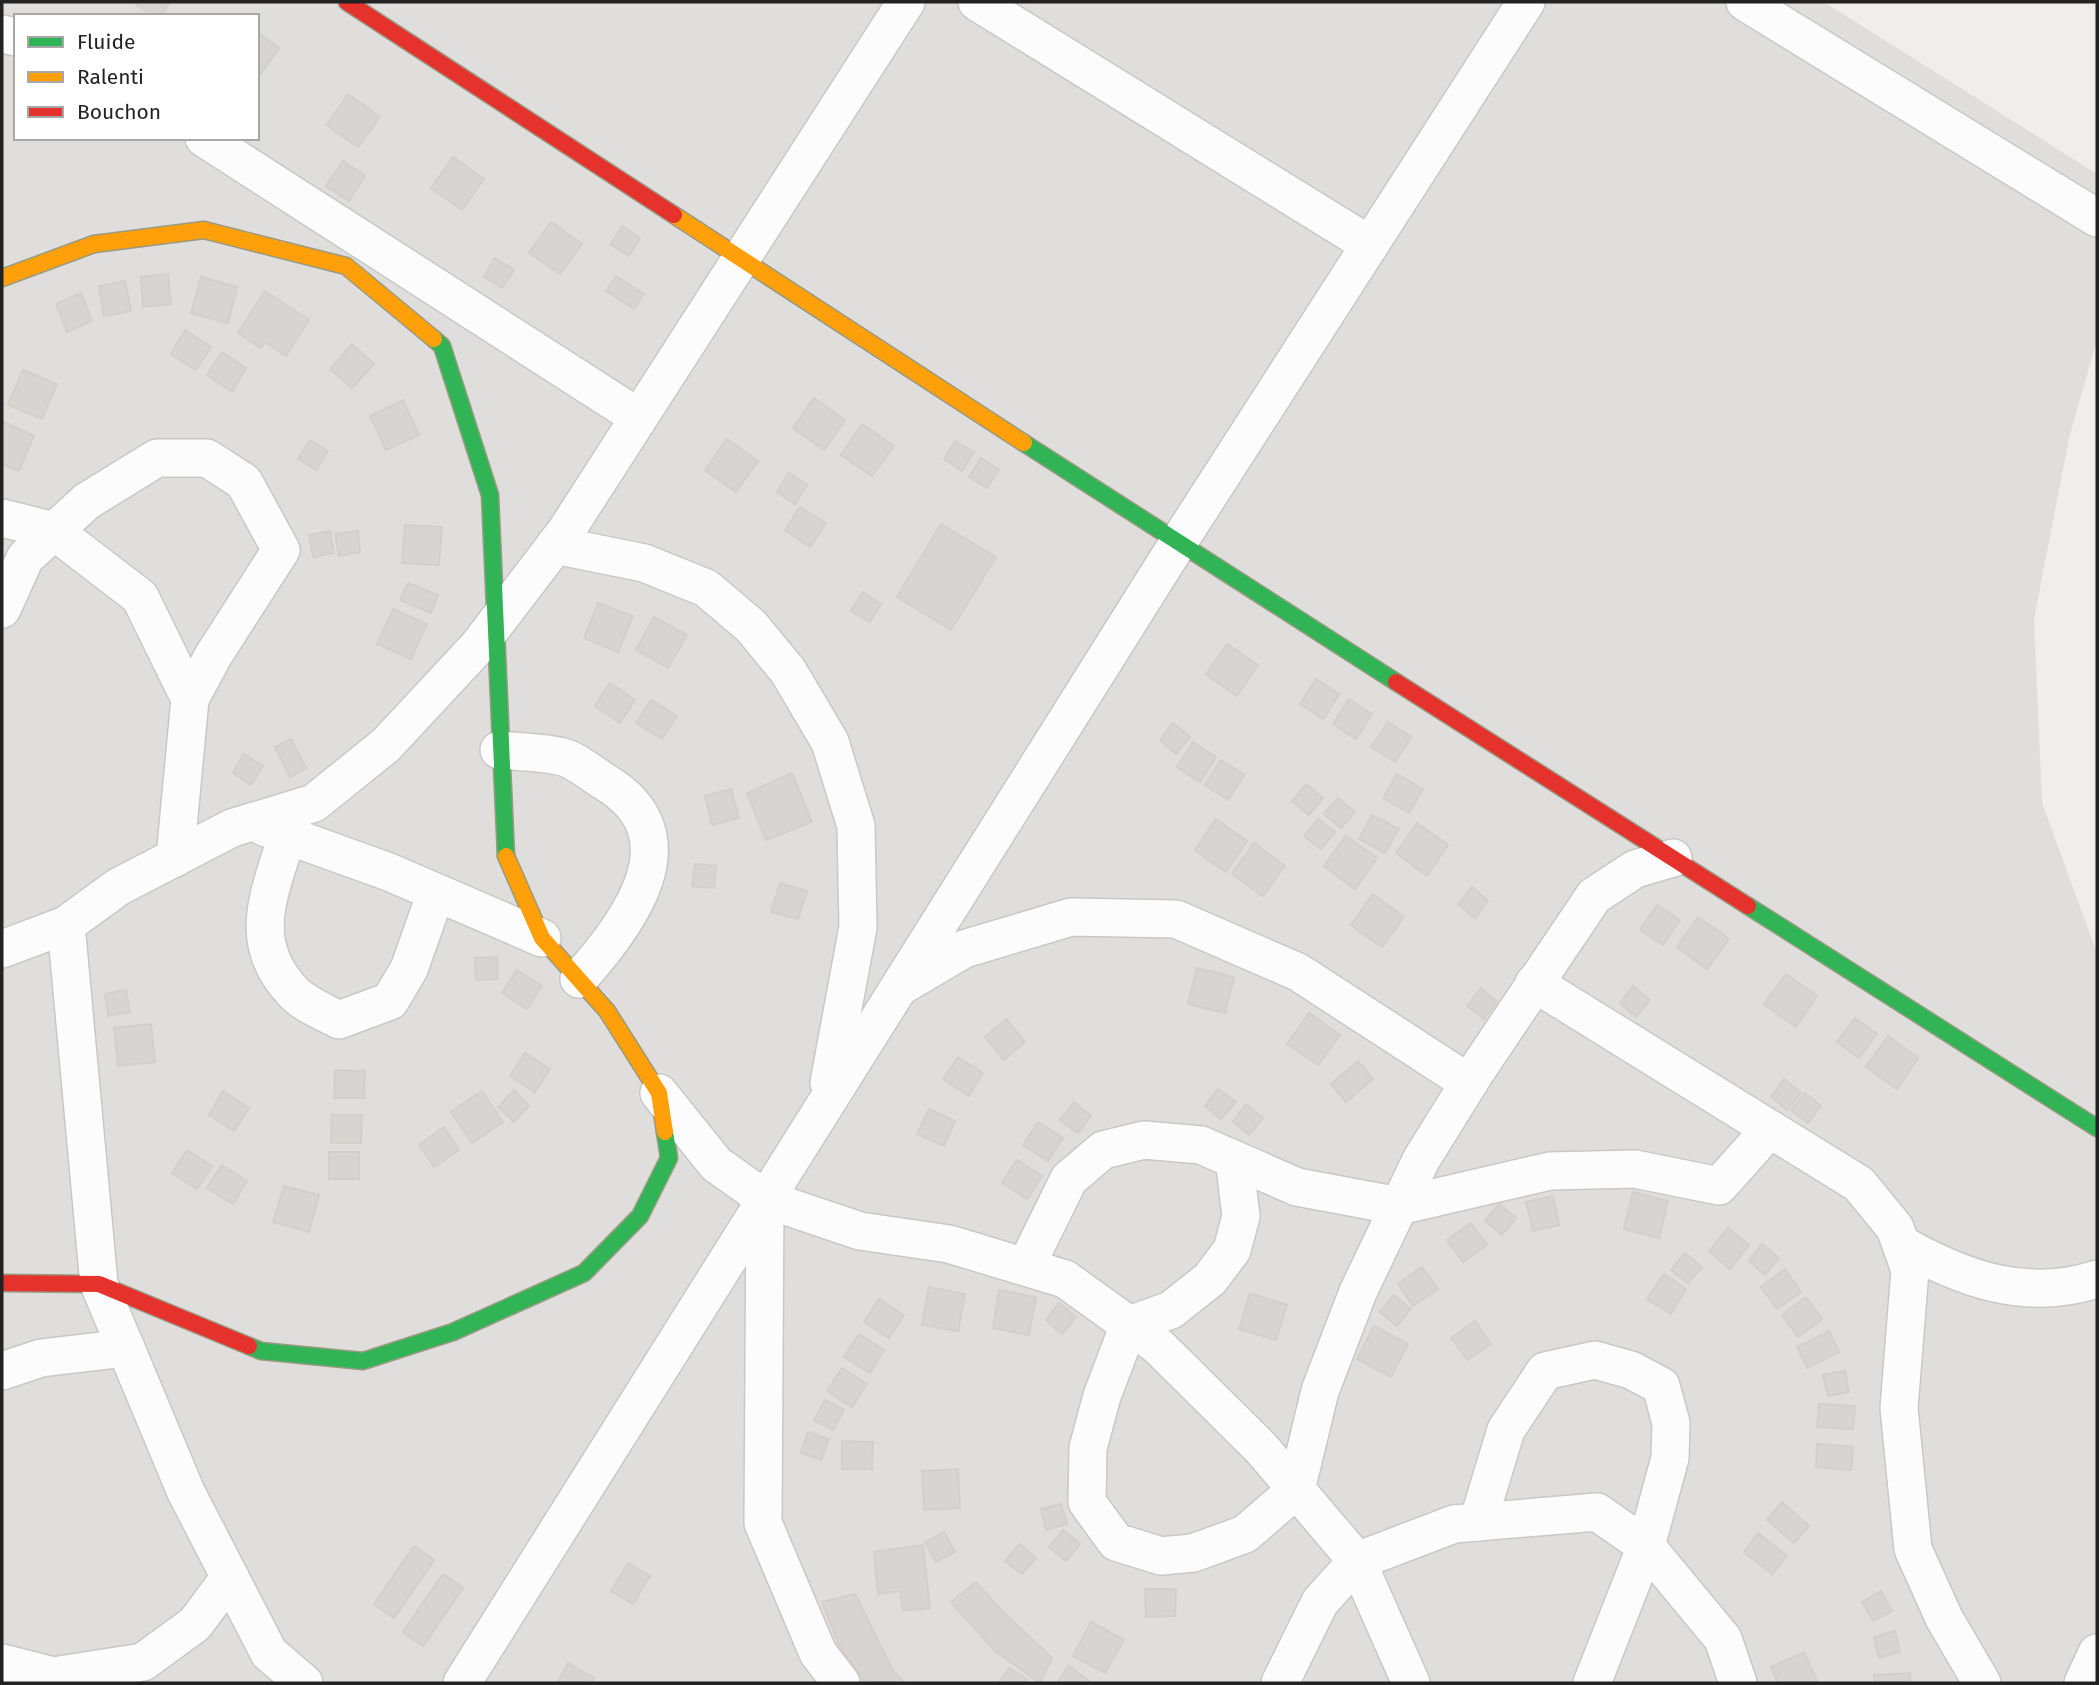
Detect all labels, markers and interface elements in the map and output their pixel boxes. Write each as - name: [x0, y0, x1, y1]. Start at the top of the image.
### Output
- legend: [14, 14, 259, 140]
- text: Fluide: [77, 29, 135, 55]
- text: Ralenti: [77, 64, 144, 90]
- text: Bouchon: [77, 99, 161, 125]

